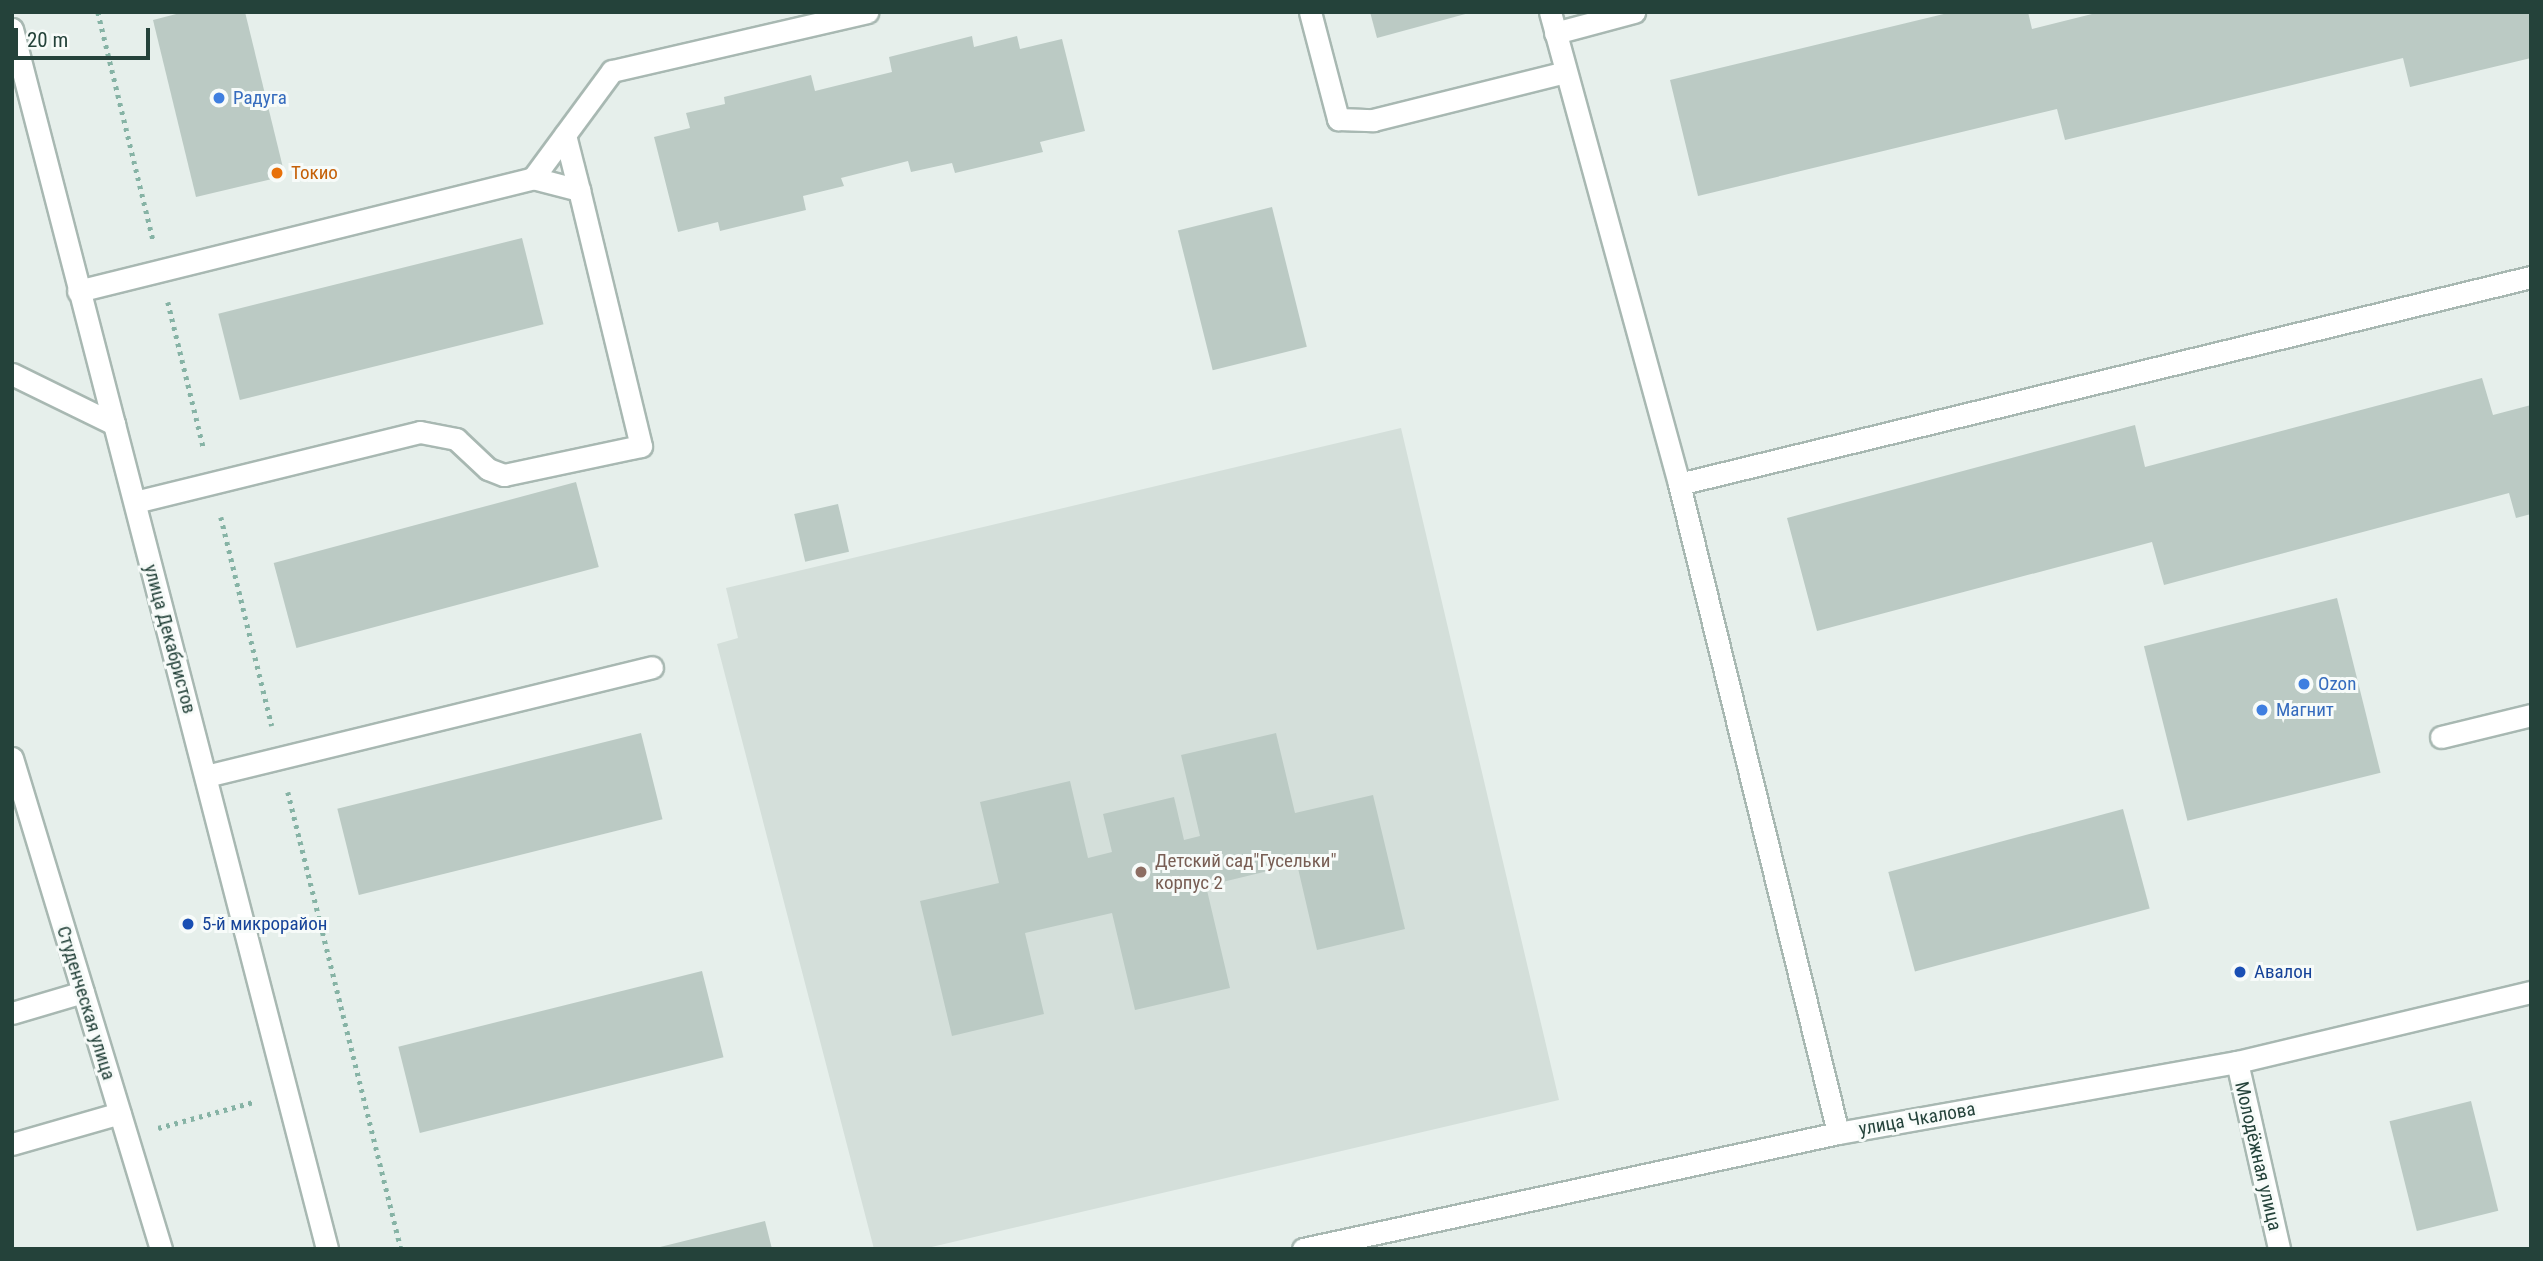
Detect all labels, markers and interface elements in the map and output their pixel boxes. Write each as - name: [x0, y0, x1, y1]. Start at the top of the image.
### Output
- scale bar: [18, 14, 154, 58]
- text: 20 m: [27, 28, 68, 52]
- place label: Радуга: [233, 87, 287, 109]
- marker: Радуга: [211, 90, 227, 106]
- place label: Токио: [291, 162, 338, 184]
- marker: Токио: [269, 165, 285, 181]
- street label: улица Декабристов: [139, 562, 201, 716]
- place label: Ozon: [2318, 673, 2356, 695]
- marker: Ozon: [2296, 676, 2312, 692]
- place label: Магнит: [2276, 699, 2334, 721]
- marker: Магнит: [2254, 702, 2270, 718]
- place label: Детский сад"Гусельки" корпус 2: [1155, 850, 1337, 894]
- marker: Детский сад"Гусельки" корпус 2: [1133, 864, 1149, 880]
- place label: 5-й микрорайон: [202, 913, 327, 935]
- marker: 5-й микрорайон: [180, 916, 196, 932]
- street label: Студенческая улица: [52, 923, 120, 1083]
- place label: Авалон: [2254, 961, 2313, 983]
- marker: Авалон: [2232, 964, 2248, 980]
- street label: Молодёжная улица: [2230, 1079, 2286, 1233]
- street label: улица Чкалова: [1857, 1098, 1977, 1140]

